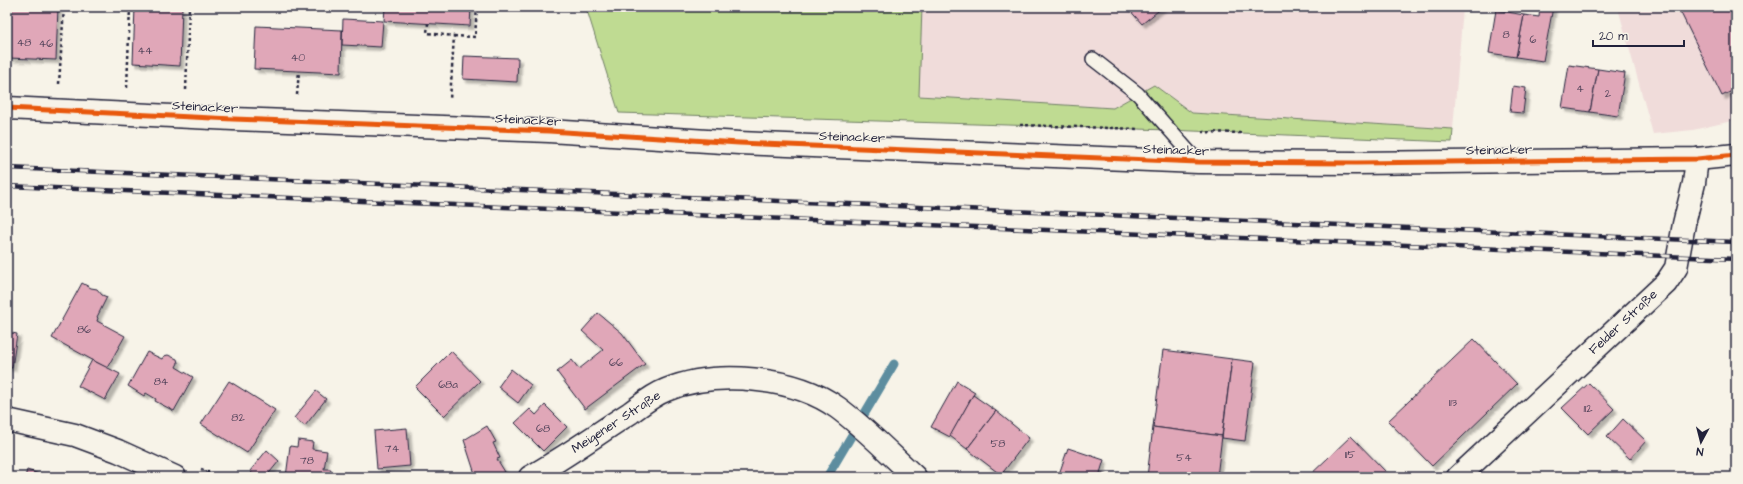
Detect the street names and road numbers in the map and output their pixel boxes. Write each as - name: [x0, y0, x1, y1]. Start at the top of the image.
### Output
- street label: Steinacker: [171, 96, 239, 118]
- street label: Steinacker: [494, 109, 562, 131]
- street label: Steinacker: [819, 127, 885, 147]
- street label: Steinacker: [1143, 140, 1209, 160]
- street label: Steinacker: [1466, 140, 1532, 160]
- street label: Felder Straße: [1585, 285, 1661, 359]
- street label: Meigener Straße: [568, 386, 665, 458]

